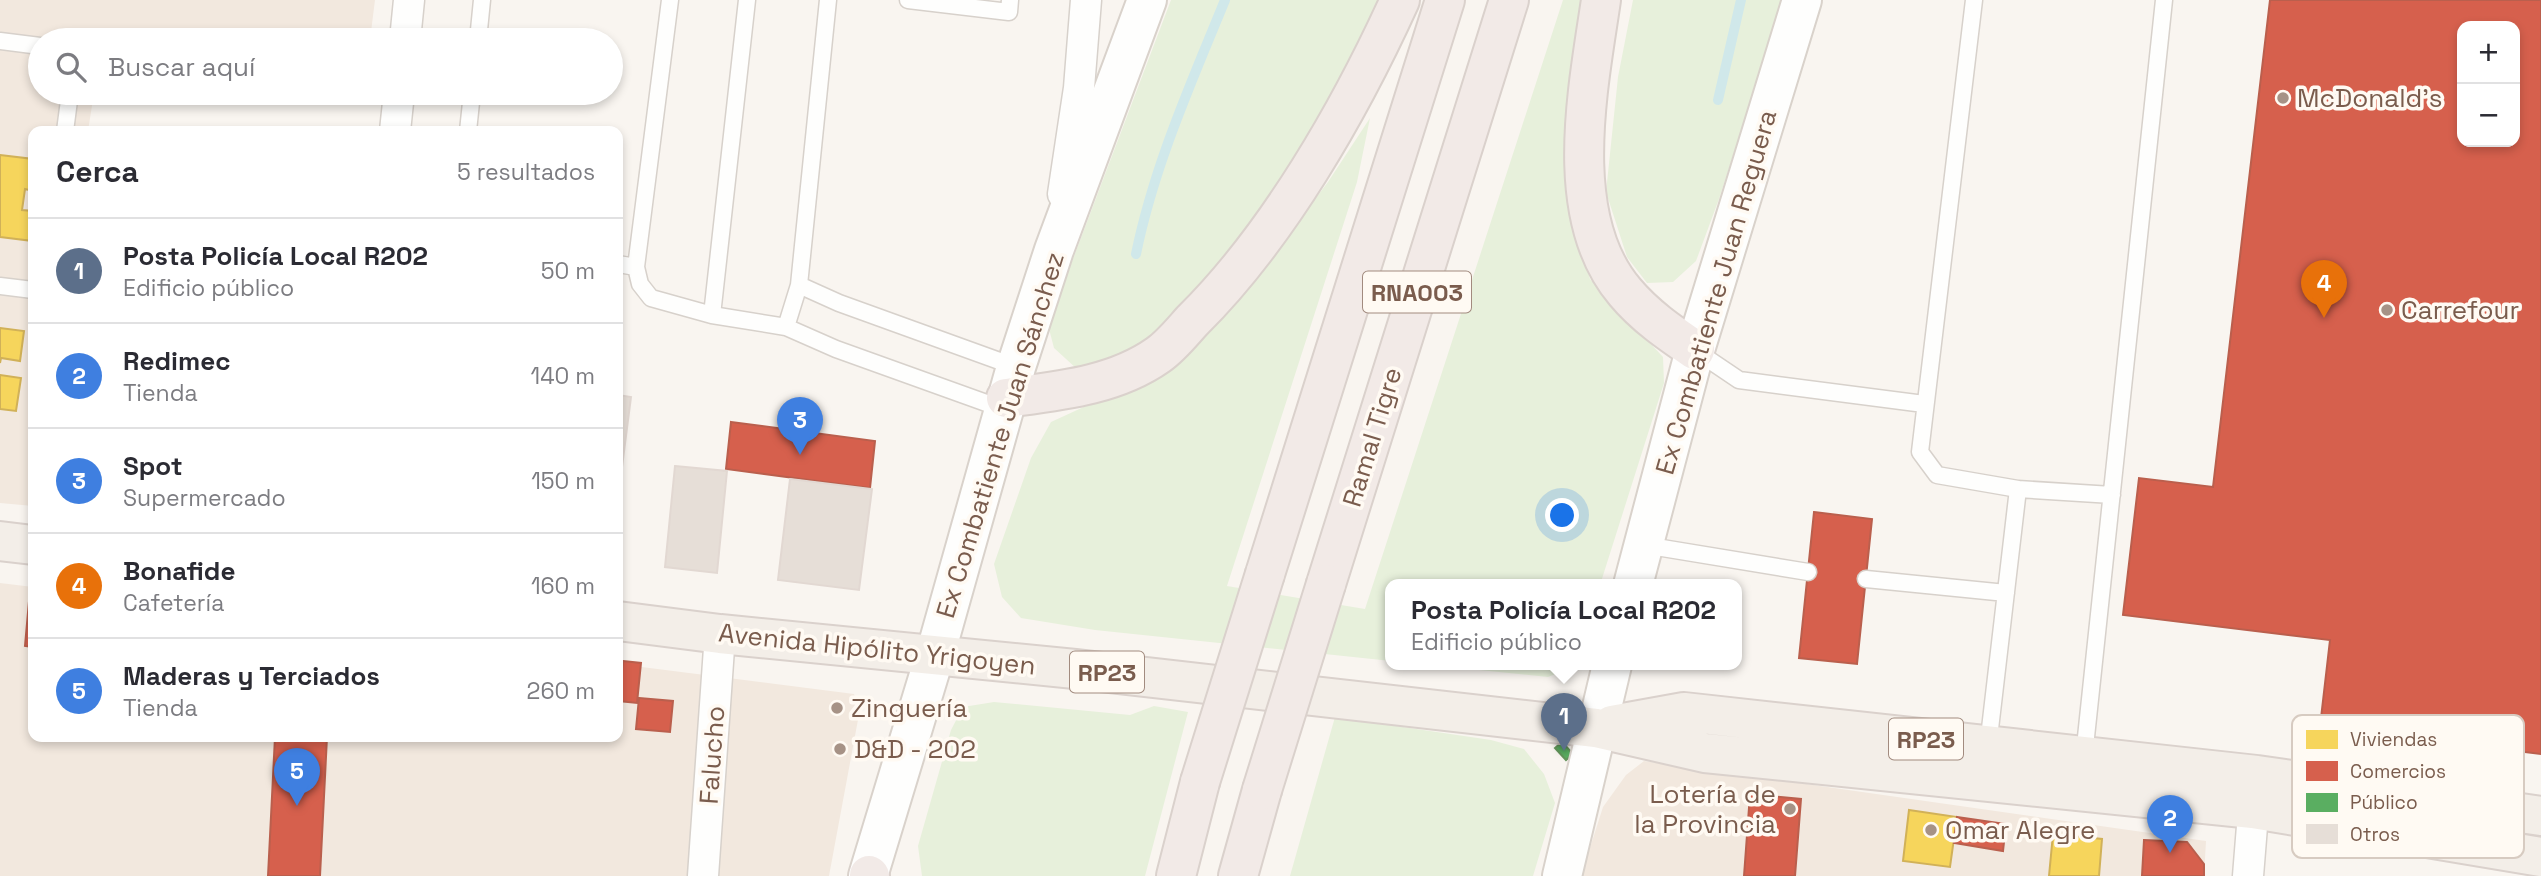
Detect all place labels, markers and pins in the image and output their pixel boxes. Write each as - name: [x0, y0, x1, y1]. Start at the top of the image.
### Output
- place label: McDonald's: [2297, 81, 2442, 115]
- marker: McDonald's: [2275, 90, 2291, 106]
- pin: 4: [2301, 260, 2347, 318]
- place label: Carrefour: [2401, 293, 2519, 327]
- marker: Carrefour: [2379, 302, 2395, 318]
- pin: 3: [777, 397, 823, 455]
- place label: Zinguería: [851, 691, 967, 725]
- pin: 1: [1541, 693, 1587, 751]
- marker: Zinguería: [829, 700, 845, 716]
- place label: D&D - 202: [854, 732, 976, 766]
- marker: D&D - 202: [832, 741, 848, 757]
- pin: 5: [274, 748, 320, 806]
- place label: Lotería de la Provincia: [1634, 777, 1776, 841]
- pin: 2: [2147, 795, 2193, 853]
- marker: Lotería de la Provincia: [1782, 801, 1798, 817]
- place label: Omar Alegre: [1945, 813, 2095, 847]
- marker: Omar Alegre: [1923, 822, 1939, 838]

